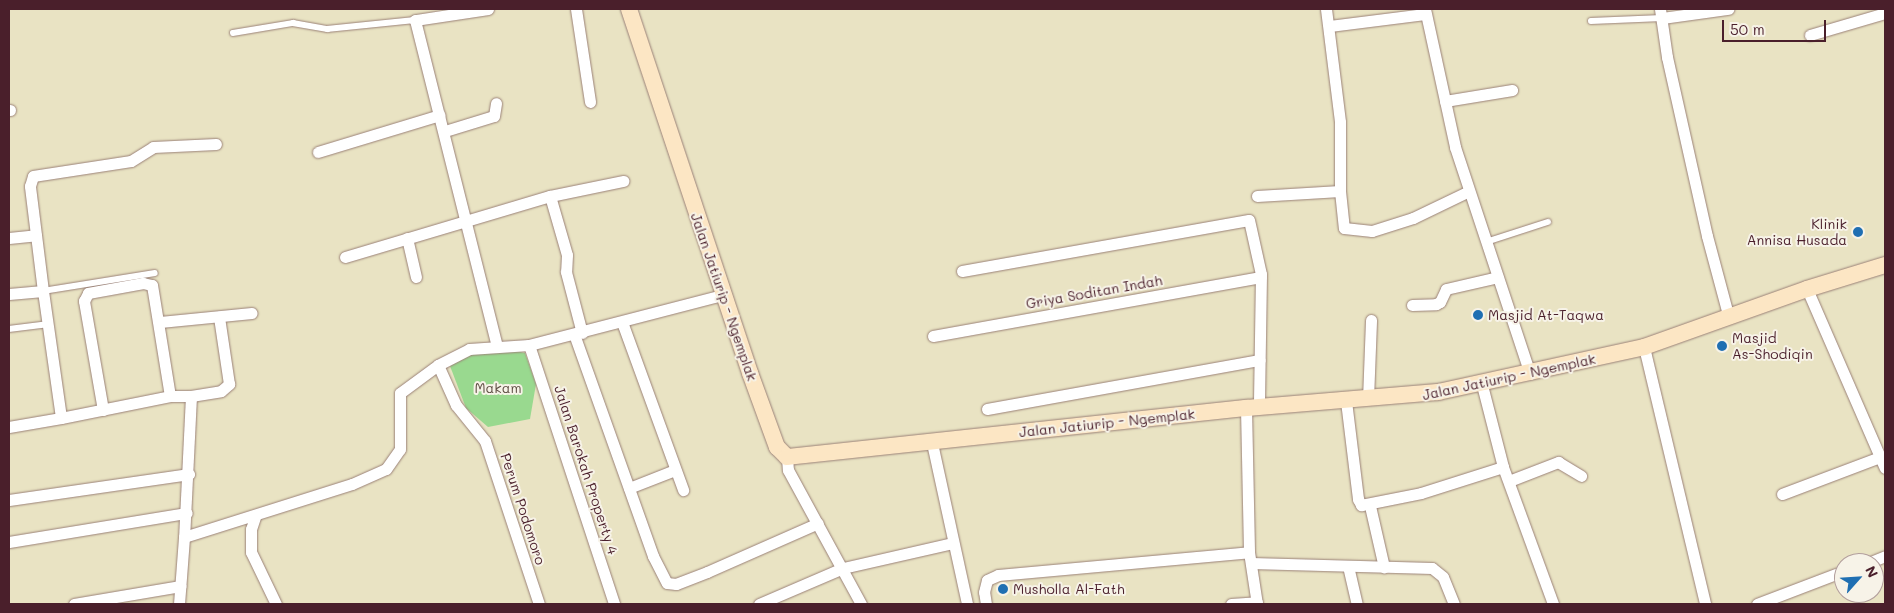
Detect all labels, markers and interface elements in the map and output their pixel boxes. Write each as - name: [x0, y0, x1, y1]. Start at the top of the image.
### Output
- scale bar: [1724, 10, 1828, 42]
- text: 50 m: [1730, 19, 1765, 39]
- street label: Jalan Jatiurip - Ngemplak: [687, 211, 761, 383]
- place label: Klinik Annisa Husada: [1747, 216, 1847, 248]
- marker: Klinik Annisa Husada: [1851, 225, 1865, 239]
- street label: Griya Soditan Indah: [1025, 272, 1163, 312]
- place label: Masjid At-Taqwa: [1488, 307, 1604, 323]
- marker: Masjid At-Taqwa: [1472, 309, 1484, 321]
- place label: Masjid As-Shodiqin: [1732, 330, 1813, 362]
- marker: Masjid As-Shodiqin: [1716, 340, 1728, 352]
- street label: Jalan Jatiurip - Ngemplak: [1421, 350, 1597, 404]
- park label: Makam: [474, 380, 522, 396]
- street label: Jalan Barokah Property 4: [551, 383, 621, 557]
- street label: Jalan Jatiurip - Ngemplak: [1018, 405, 1196, 441]
- street label: Perum Podomoro: [497, 451, 549, 567]
- north arrow: [1834, 553, 1884, 603]
- text: N: [1861, 563, 1883, 581]
- place label: Musholla Al-Fath: [1013, 581, 1125, 597]
- marker: Musholla Al-Fath: [997, 583, 1009, 595]

